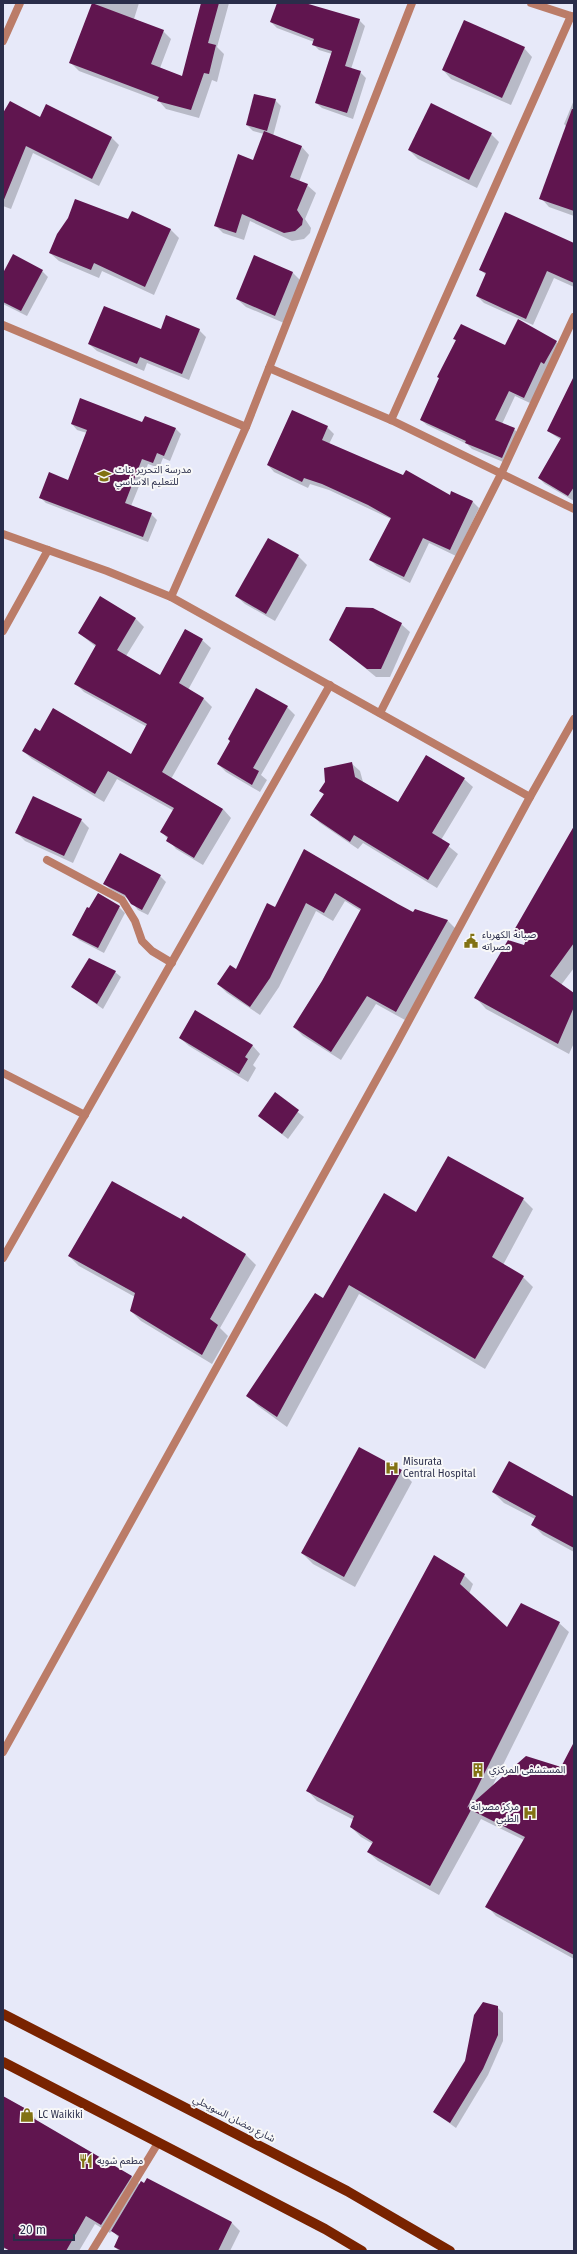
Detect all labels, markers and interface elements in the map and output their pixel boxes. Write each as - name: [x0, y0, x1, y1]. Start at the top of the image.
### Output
- place label: مدرسة التحرير بنات للتعليم الاساسي: [115, 464, 192, 489]
- school or university icon: مدرسة التحرير بنات للتعليم الاساسي: [96, 468, 112, 484]
- place label: صيانة الكهرباء مصراته: [482, 929, 536, 953]
- public building icon: صيانة الكهرباء مصراته: [463, 933, 479, 949]
- place label: Misurata Central Hospital: [403, 1456, 476, 1480]
- hospital icon: Misurata Central Hospital: [384, 1460, 400, 1476]
- building icon: المستشفى المركزي: [470, 1762, 486, 1778]
- place label: المستشفى المركزي: [489, 1764, 565, 1777]
- place label: مركز مصراتة الطبي: [471, 1801, 519, 1826]
- hospital icon: مركز مصراتة الطبي: [522, 1805, 538, 1821]
- street label: شارع رمضان السويحلي: [190, 2093, 277, 2146]
- shop icon: LC Waikiki: [19, 2107, 35, 2123]
- place label: LC Waikiki: [38, 2109, 83, 2121]
- restaurant icon: مطعم شويه: [78, 2153, 94, 2169]
- place label: مطعم شويه: [97, 2155, 143, 2168]
- scale bar: [14, 2216, 74, 2242]
- text: 20 m: [20, 2223, 46, 2237]

